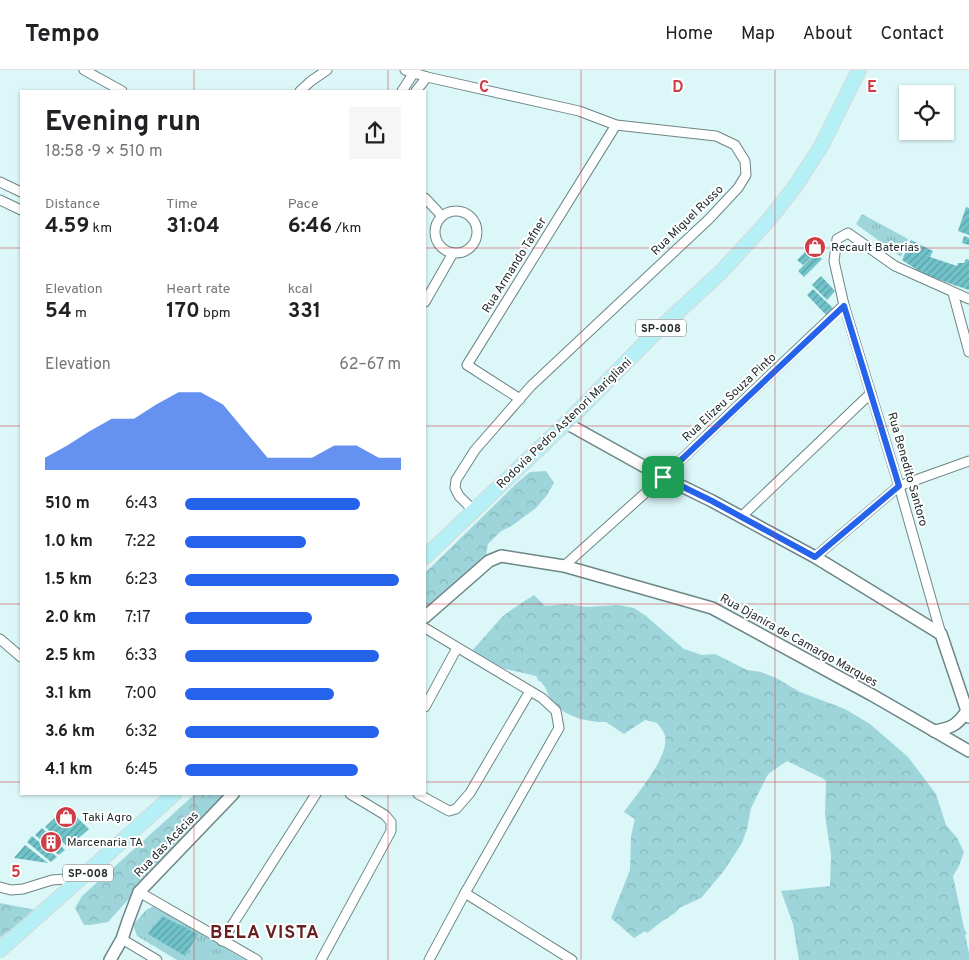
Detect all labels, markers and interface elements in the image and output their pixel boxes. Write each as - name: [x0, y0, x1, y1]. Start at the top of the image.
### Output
- text: Tempo: [25, 20, 100, 50]
- text: Home: [665, 23, 713, 46]
- text: Map: [741, 23, 775, 46]
- text: About: [803, 23, 852, 46]
- text: Contact: [880, 23, 944, 46]
- text: C: [479, 78, 489, 98]
- text: D: [672, 78, 684, 98]
- text: E: [867, 78, 877, 98]
- map controls: [899, 85, 954, 140]
- button: locate: [899, 85, 954, 140]
- text: Evening run: [45, 105, 201, 141]
- button: share: [349, 107, 401, 159]
- text: 18:58 · 9 × 510 m: [45, 142, 162, 162]
- street label: Rua Miguel Russo: [648, 182, 728, 259]
- text: Distance: [45, 196, 100, 213]
- text: Time: [166, 196, 198, 213]
- text: Pace: [288, 196, 318, 213]
- text: 4.59: [45, 213, 89, 240]
- text: 31:04: [166, 213, 220, 240]
- text: 6:46: [288, 213, 332, 240]
- street label: Rua Armando Tafner: [479, 214, 551, 316]
- text: km: [89, 220, 112, 237]
- text: /km: [332, 220, 361, 237]
- shop icon: Recault Baterias: [803, 235, 827, 259]
- place label: Recault Baterias: [831, 240, 920, 256]
- text: Elevation: [45, 281, 103, 298]
- text: Heart rate: [166, 281, 230, 298]
- text: kcal: [288, 281, 313, 298]
- text: 54: [45, 298, 72, 325]
- text: 170: [166, 298, 200, 325]
- text: 331: [288, 298, 321, 325]
- text: m: [72, 305, 87, 322]
- text: bpm: [200, 305, 231, 322]
- road number: SP-008: [636, 320, 686, 336]
- street label: Rua Elizeu Souza Pinto: [679, 350, 780, 446]
- text: Elevation: [45, 355, 111, 375]
- text: 62–67 m: [339, 355, 401, 375]
- street label: Rodovia Pedro Astenori Marigliani: [494, 355, 636, 493]
- street label: Rua Benedito Santoro: [883, 410, 931, 528]
- pin: [642, 456, 684, 498]
- icon: arrive: [649, 463, 677, 491]
- text: 510 m: [45, 494, 90, 514]
- text: 6:43: [125, 494, 158, 514]
- text: 1.0 km: [45, 532, 93, 552]
- text: 7:22: [125, 532, 156, 552]
- text: 1.5 km: [45, 570, 92, 590]
- text: 6:23: [125, 570, 158, 590]
- street label: Rua Djanira de Camargo Marques: [717, 591, 880, 691]
- text: 2.0 km: [45, 608, 96, 628]
- text: 7:17: [125, 608, 151, 628]
- text: 2.5 km: [45, 646, 95, 666]
- text: 6:33: [125, 646, 157, 666]
- text: 3.1 km: [45, 684, 92, 704]
- text: 7:00: [125, 684, 157, 704]
- text: 3.6 km: [45, 722, 95, 742]
- text: 6:32: [125, 722, 157, 742]
- text: 4.1 km: [45, 760, 93, 780]
- text: 6:45: [125, 760, 158, 780]
- shop icon: Taki Agro: [54, 805, 78, 829]
- street label: Rua das Acácias: [131, 808, 202, 881]
- place label: Taki Agro: [82, 810, 133, 826]
- building icon: Marcenaria TA: [39, 830, 63, 854]
- place label: Marcenaria TA: [67, 835, 143, 851]
- text: 5: [11, 863, 21, 883]
- road number: SP-008: [63, 864, 113, 881]
- district label: BELA VISTA: [210, 922, 320, 945]

